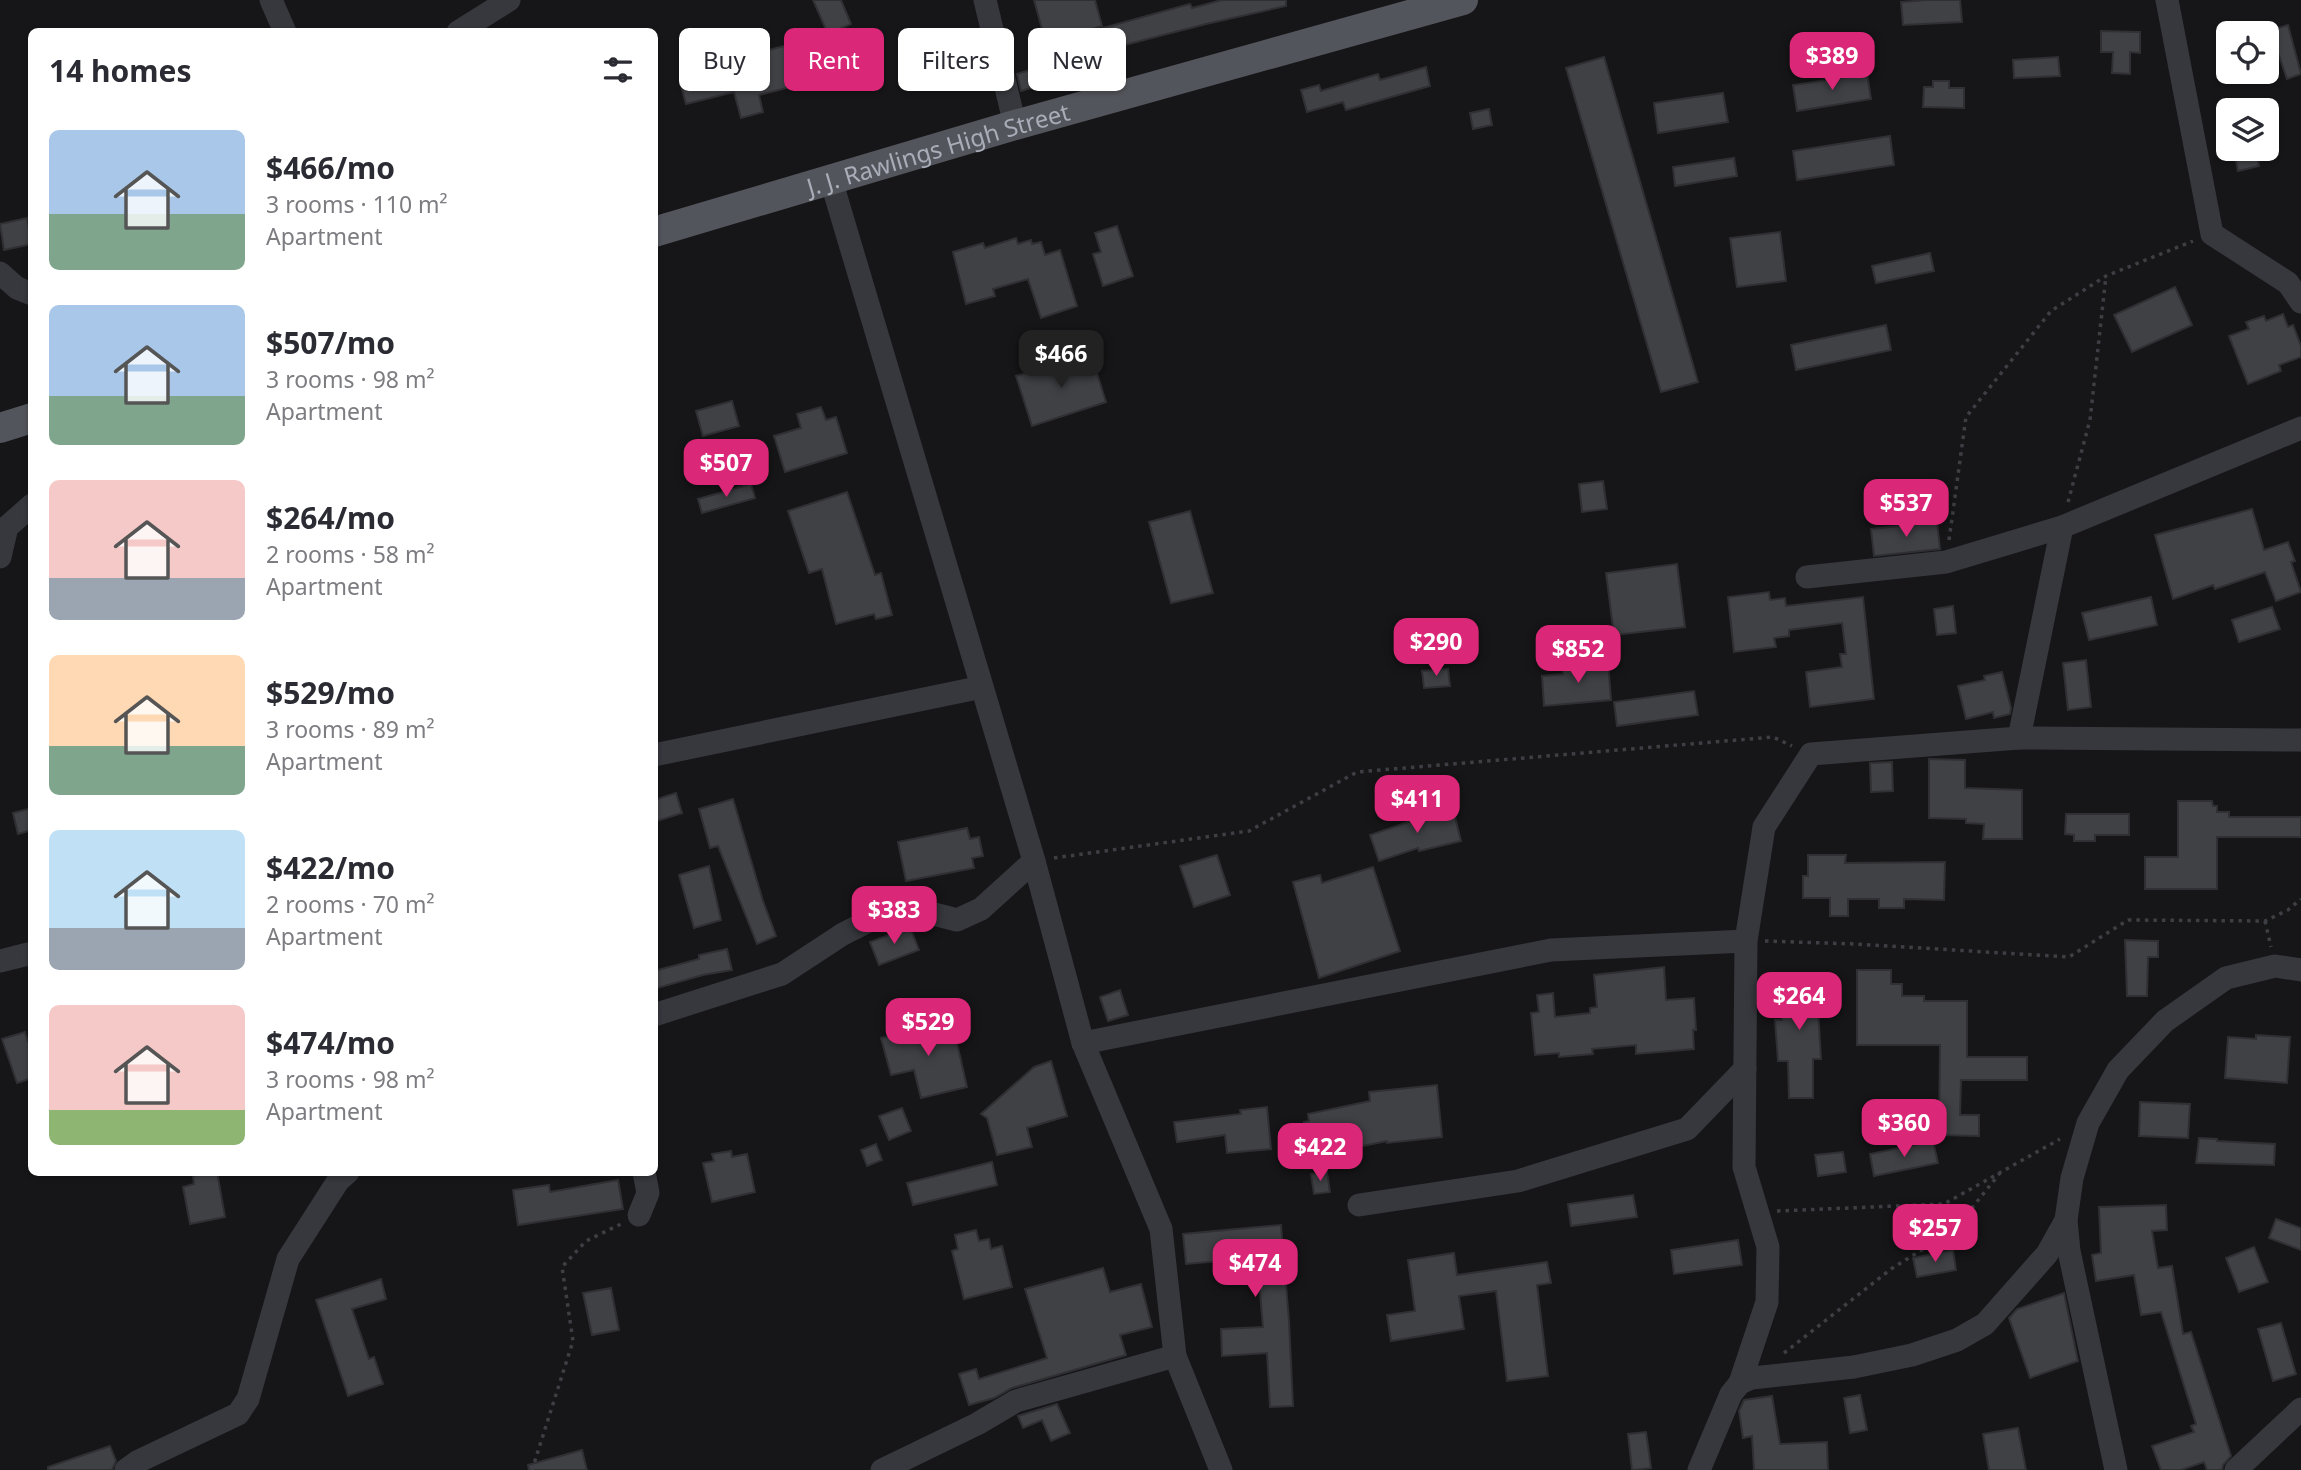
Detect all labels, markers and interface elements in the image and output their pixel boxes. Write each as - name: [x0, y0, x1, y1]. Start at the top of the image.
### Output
- map controls: [2216, 21, 2279, 161]
- button: locate: [2216, 21, 2279, 84]
- chip: Buy: [679, 28, 770, 91]
- chip: Rent: [784, 28, 884, 91]
- chip: Filters: [898, 28, 1014, 91]
- chip: New: [1028, 28, 1126, 91]
- pin: $389: [1791, 32, 1873, 92]
- text: $389: [1806, 39, 1858, 71]
- text: 14 homes: [49, 50, 192, 91]
- icon: filters: [599, 51, 637, 89]
- street label: J. J. Rawlings High Street: [801, 94, 1073, 203]
- button: layers: [2216, 98, 2279, 161]
- text: $466/mo: [266, 147, 395, 188]
- icon: home: [105, 158, 189, 242]
- text: 3 rooms · 110 m²: [266, 188, 448, 220]
- text: Apartment: [266, 220, 383, 252]
- text: $507/mo: [266, 322, 395, 363]
- pin: $466: [1020, 330, 1102, 390]
- icon: home: [105, 333, 189, 417]
- text: $466: [1035, 337, 1087, 369]
- text: 3 rooms · 98 m²: [266, 363, 435, 395]
- text: Apartment: [266, 395, 383, 427]
- pin: $507: [685, 440, 767, 499]
- text: $507: [700, 446, 752, 478]
- pin: $537: [1865, 480, 1947, 539]
- text: $537: [1880, 486, 1932, 518]
- text: $264/mo: [266, 497, 395, 538]
- icon: home: [105, 508, 189, 592]
- text: 2 rooms · 58 m²: [266, 538, 435, 570]
- text: Apartment: [266, 570, 383, 602]
- pin: $290: [1395, 618, 1477, 678]
- text: $290: [1410, 625, 1462, 657]
- pin: $852: [1537, 626, 1619, 685]
- text: $852: [1552, 632, 1604, 664]
- text: $529/mo: [266, 672, 395, 713]
- icon: home: [105, 683, 189, 767]
- text: 3 rooms · 89 m²: [266, 713, 435, 745]
- text: Apartment: [266, 745, 383, 777]
- pin: $411: [1376, 776, 1458, 835]
- text: $411: [1391, 782, 1443, 814]
- text: $422/mo: [266, 847, 395, 888]
- icon: home: [105, 858, 189, 942]
- pin: $383: [853, 886, 935, 946]
- text: 2 rooms · 70 m²: [266, 888, 435, 920]
- text: $383: [868, 893, 920, 925]
- text: Apartment: [266, 920, 383, 952]
- pin: $264: [1758, 972, 1840, 1032]
- text: $264: [1773, 979, 1825, 1011]
- pin: $529: [887, 998, 969, 1058]
- text: $529: [902, 1005, 954, 1037]
- text: $474/mo: [266, 1022, 395, 1063]
- icon: home: [105, 1033, 189, 1117]
- text: 3 rooms · 98 m²: [266, 1063, 435, 1095]
- text: Apartment: [266, 1095, 383, 1127]
- pin: $360: [1863, 1100, 1945, 1159]
- text: $360: [1878, 1106, 1930, 1138]
- pin: $422: [1279, 1124, 1361, 1183]
- text: $422: [1294, 1130, 1346, 1162]
- pin: $257: [1894, 1204, 1976, 1264]
- text: $257: [1909, 1211, 1961, 1243]
- pin: $474: [1214, 1240, 1296, 1299]
- text: $474: [1229, 1246, 1281, 1278]

